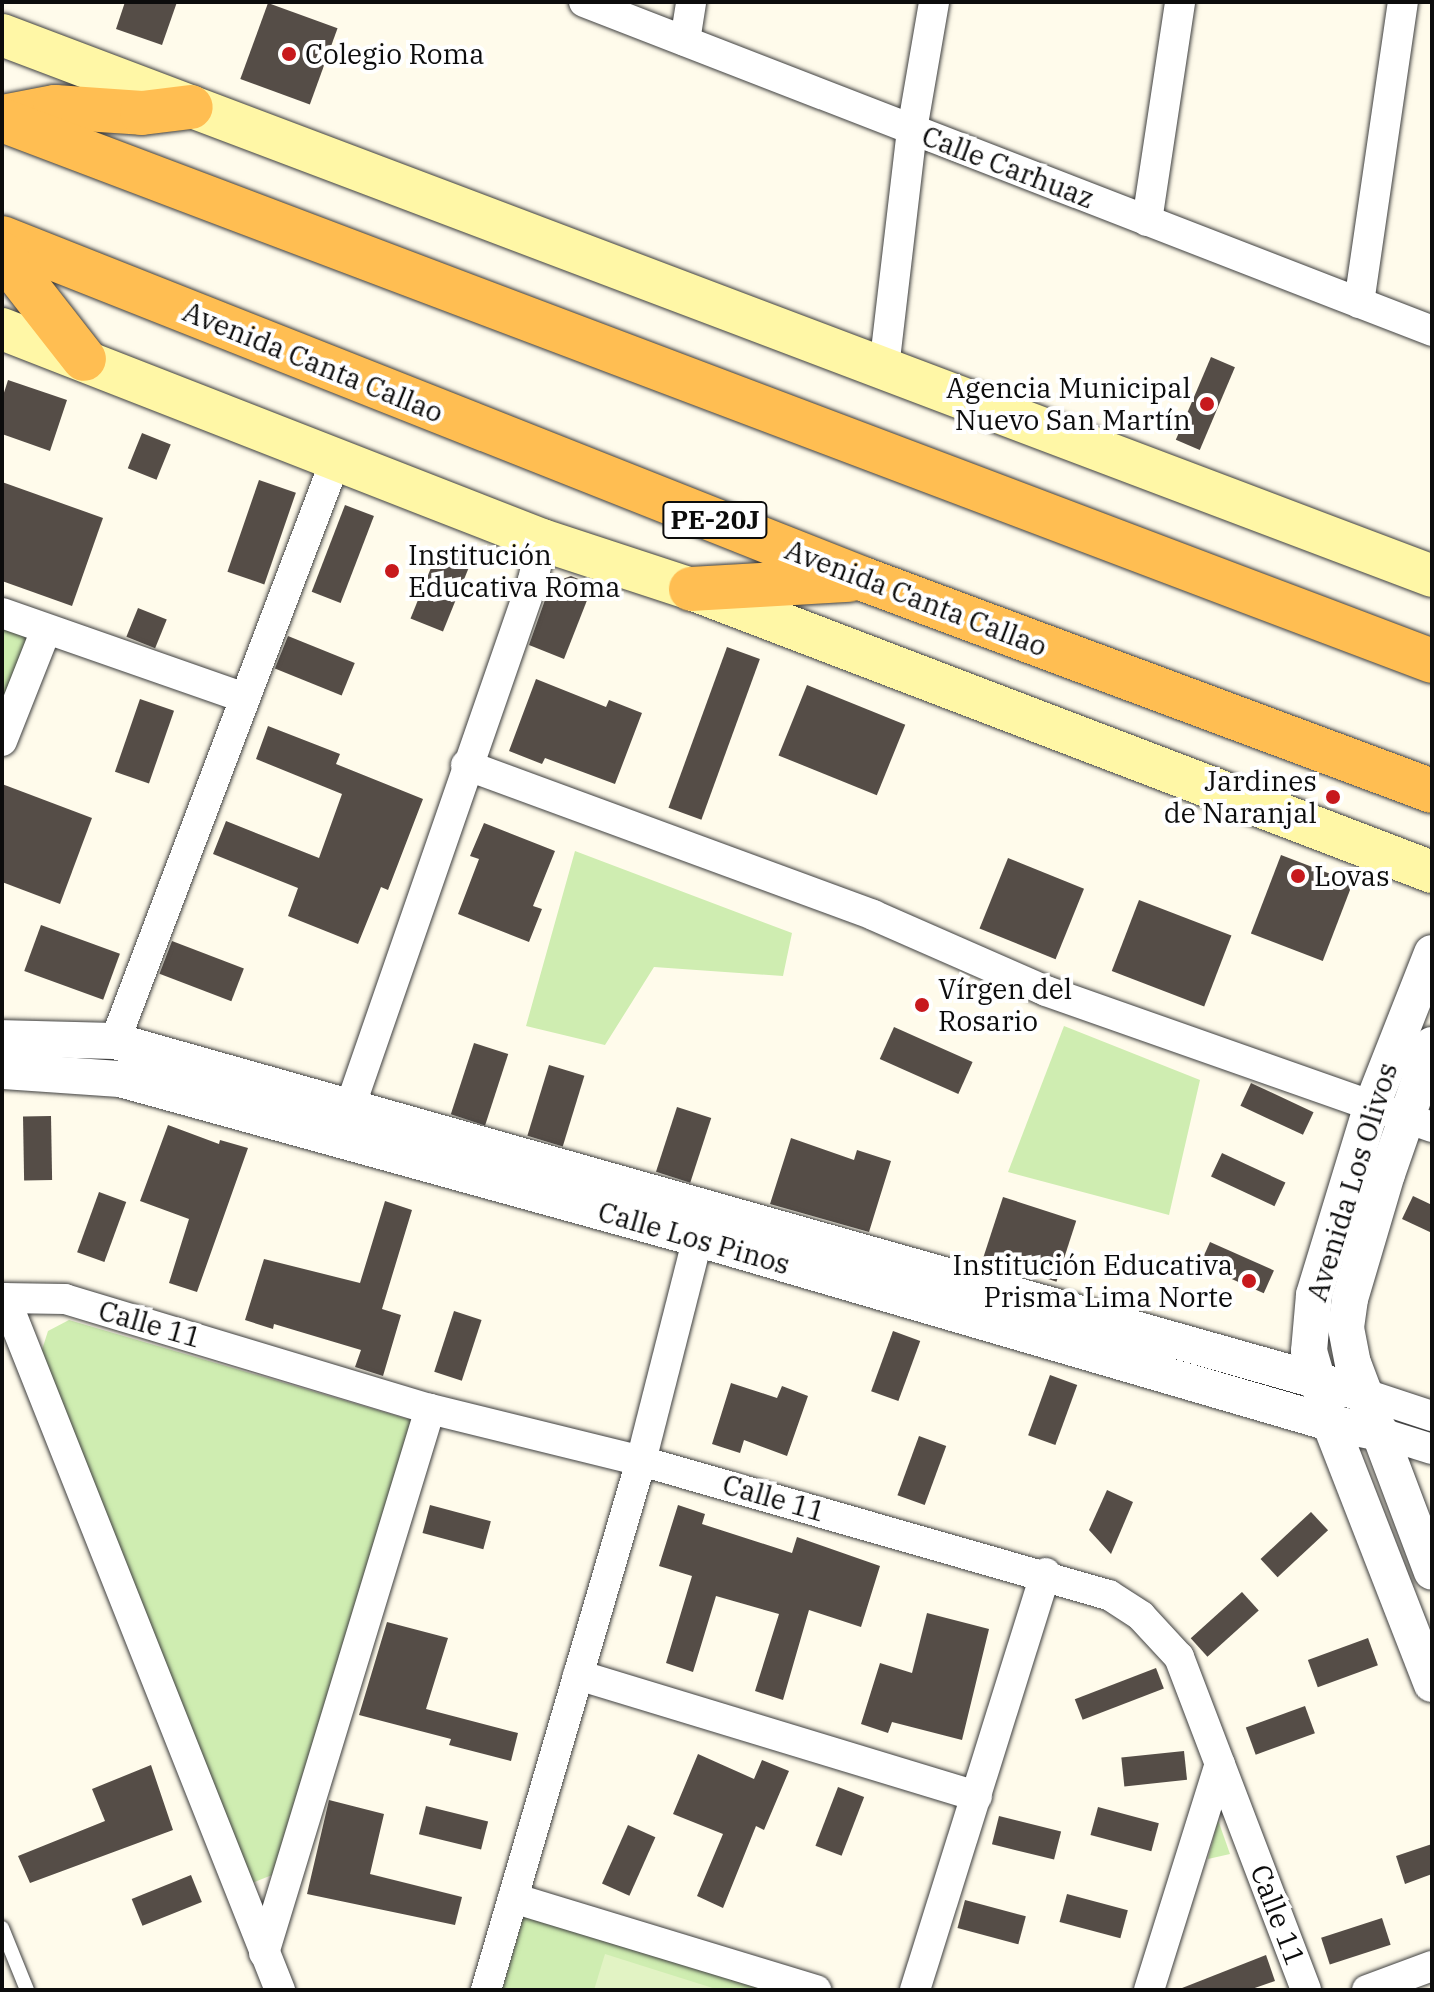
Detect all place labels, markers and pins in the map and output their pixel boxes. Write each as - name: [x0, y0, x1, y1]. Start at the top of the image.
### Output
- place label: Colegio Roma: [305, 37, 485, 71]
- marker: Colegio Roma: [280, 45, 298, 63]
- place label: Agencia Municipal Nuevo San Martín: [946, 371, 1191, 437]
- marker: Agencia Municipal Nuevo San Martín: [1198, 395, 1216, 413]
- place label: Institución Educativa Roma: [408, 538, 621, 604]
- marker: Institución Educativa Roma: [383, 562, 401, 580]
- place label: Jardines de Naranjal: [1164, 764, 1317, 830]
- marker: Jardines de Naranjal: [1324, 788, 1342, 806]
- place label: Lovas: [1314, 859, 1390, 893]
- marker: Lovas: [1289, 867, 1307, 885]
- place label: Vírgen del Rosario: [938, 972, 1072, 1038]
- marker: Vírgen del Rosario: [913, 996, 931, 1014]
- place label: Institución Educativa Prisma Lima Norte: [953, 1248, 1233, 1314]
- marker: Institución Educativa Prisma Lima Norte: [1240, 1272, 1258, 1290]

